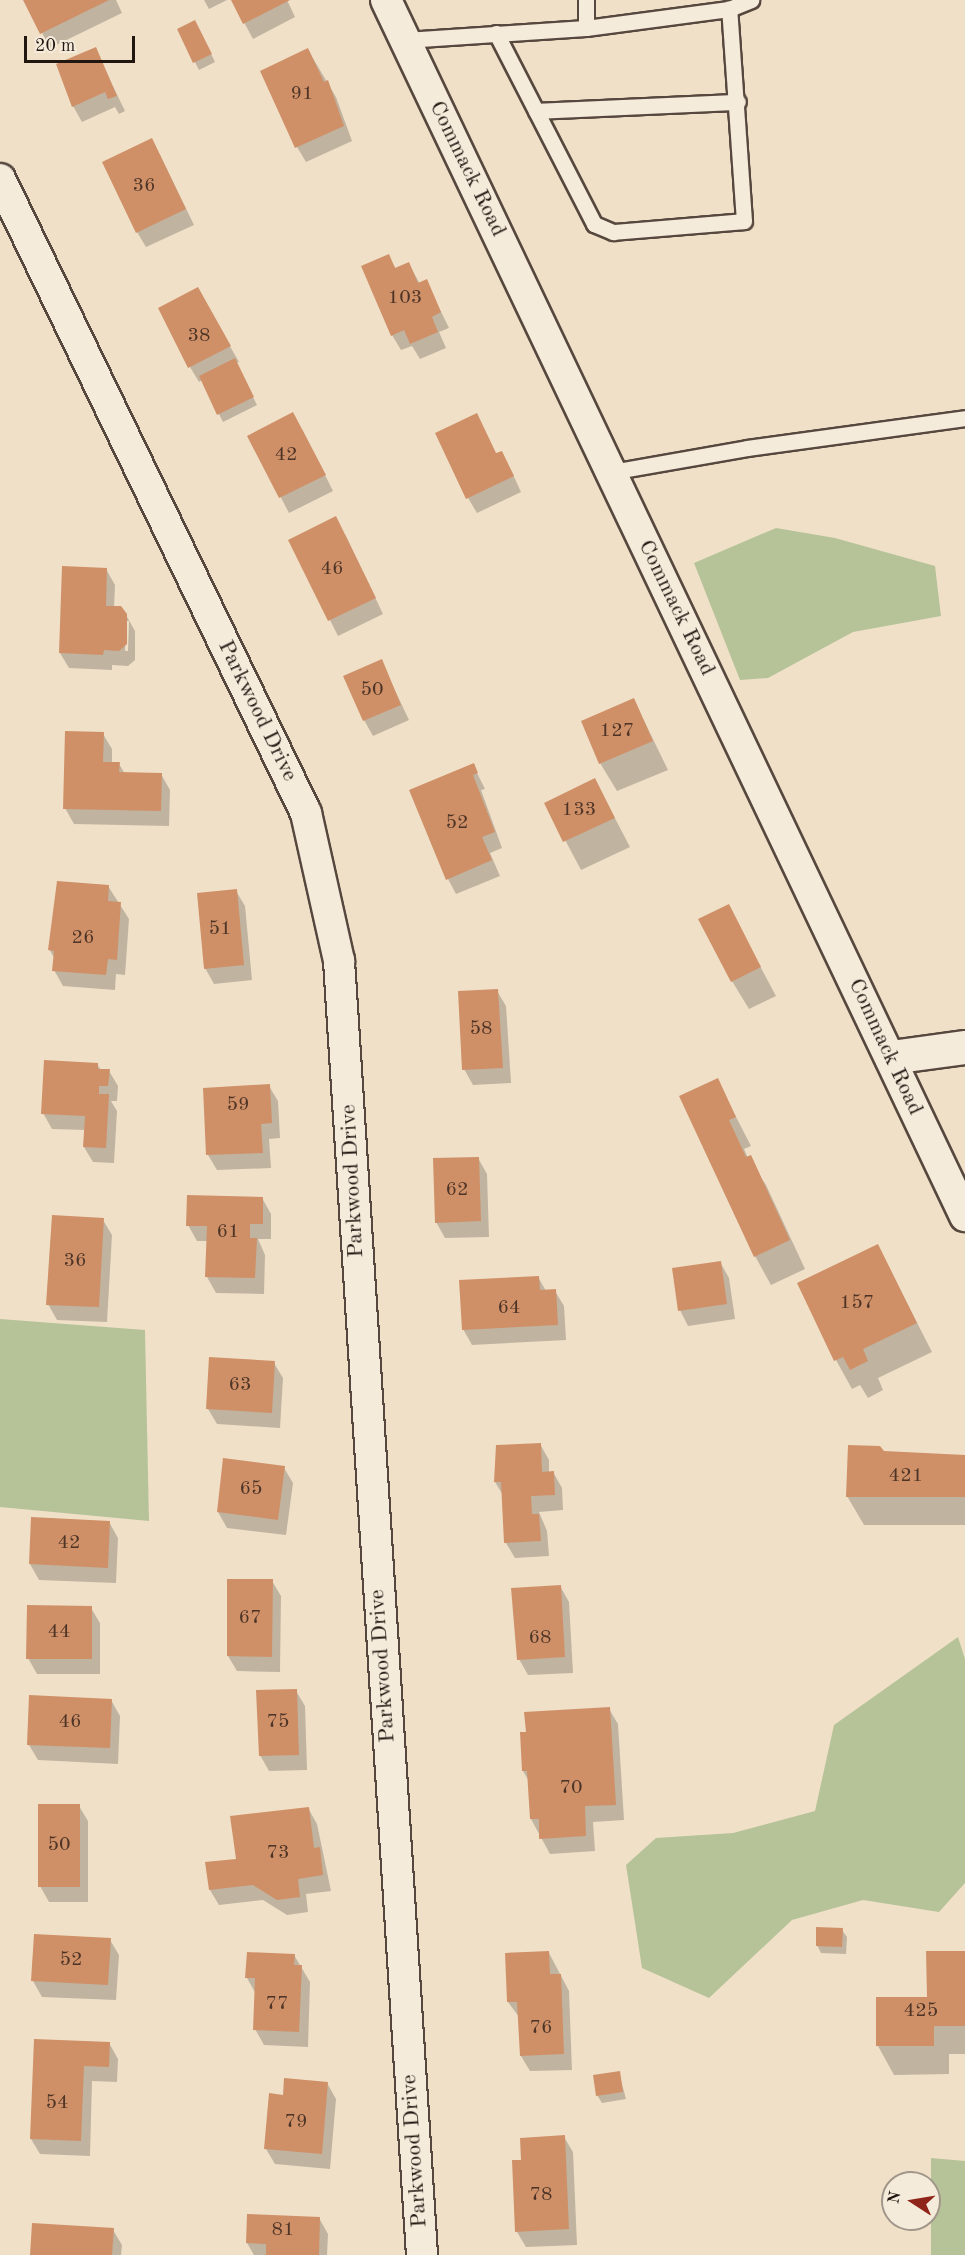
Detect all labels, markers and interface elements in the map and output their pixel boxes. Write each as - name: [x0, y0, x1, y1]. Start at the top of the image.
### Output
- scale bar: [27, 24, 138, 62]
- text: 20 m: [35, 37, 75, 55]
- house number: 91: [290, 82, 314, 106]
- street label: Commack Road: [423, 97, 511, 241]
- house number: 36: [132, 174, 156, 198]
- house number: 103: [388, 286, 422, 310]
- house number: 38: [187, 324, 211, 348]
- house number: 42: [274, 443, 298, 467]
- street label: Commack Road: [632, 536, 720, 680]
- house number: 46: [320, 557, 344, 581]
- street label: Parkwood Drive: [211, 636, 303, 786]
- house number: 50: [360, 678, 384, 702]
- house number: 127: [600, 719, 634, 743]
- house number: 133: [562, 798, 596, 822]
- house number: 52: [445, 811, 469, 835]
- house number: 51: [208, 917, 232, 941]
- house number: 26: [71, 926, 95, 950]
- street label: Commack Road: [842, 975, 928, 1119]
- house number: 58: [469, 1017, 493, 1041]
- house number: 59: [226, 1093, 250, 1117]
- street label: Parkwood Drive: [336, 1104, 370, 1258]
- house number: 62: [445, 1178, 469, 1202]
- house number: 61: [216, 1220, 240, 1244]
- house number: 36: [63, 1249, 87, 1273]
- house number: 157: [840, 1291, 874, 1315]
- house number: 64: [497, 1296, 521, 1320]
- house number: 63: [228, 1373, 252, 1397]
- house number: 421: [889, 1464, 923, 1488]
- house number: 65: [239, 1477, 263, 1501]
- house number: 42: [57, 1531, 81, 1555]
- street label: Parkwood Drive: [364, 1588, 402, 1744]
- house number: 67: [238, 1606, 262, 1630]
- house number: 44: [47, 1620, 71, 1644]
- house number: 68: [528, 1626, 552, 1650]
- house number: 46: [58, 1710, 82, 1734]
- house number: 75: [266, 1710, 290, 1734]
- house number: 70: [559, 1776, 583, 1800]
- house number: 50: [47, 1833, 71, 1857]
- house number: 73: [266, 1841, 290, 1865]
- house number: 52: [59, 1948, 83, 1972]
- house number: 77: [265, 1992, 289, 2016]
- house number: 425: [904, 1999, 938, 2023]
- house number: 76: [529, 2016, 553, 2040]
- street label: Parkwood Drive: [396, 2073, 434, 2229]
- house number: 54: [45, 2091, 69, 2115]
- house number: 79: [284, 2110, 308, 2134]
- north arrow: [881, 2171, 941, 2231]
- house number: 78: [529, 2183, 553, 2207]
- text: N: [886, 2190, 904, 2205]
- house number: 81: [271, 2218, 295, 2242]

